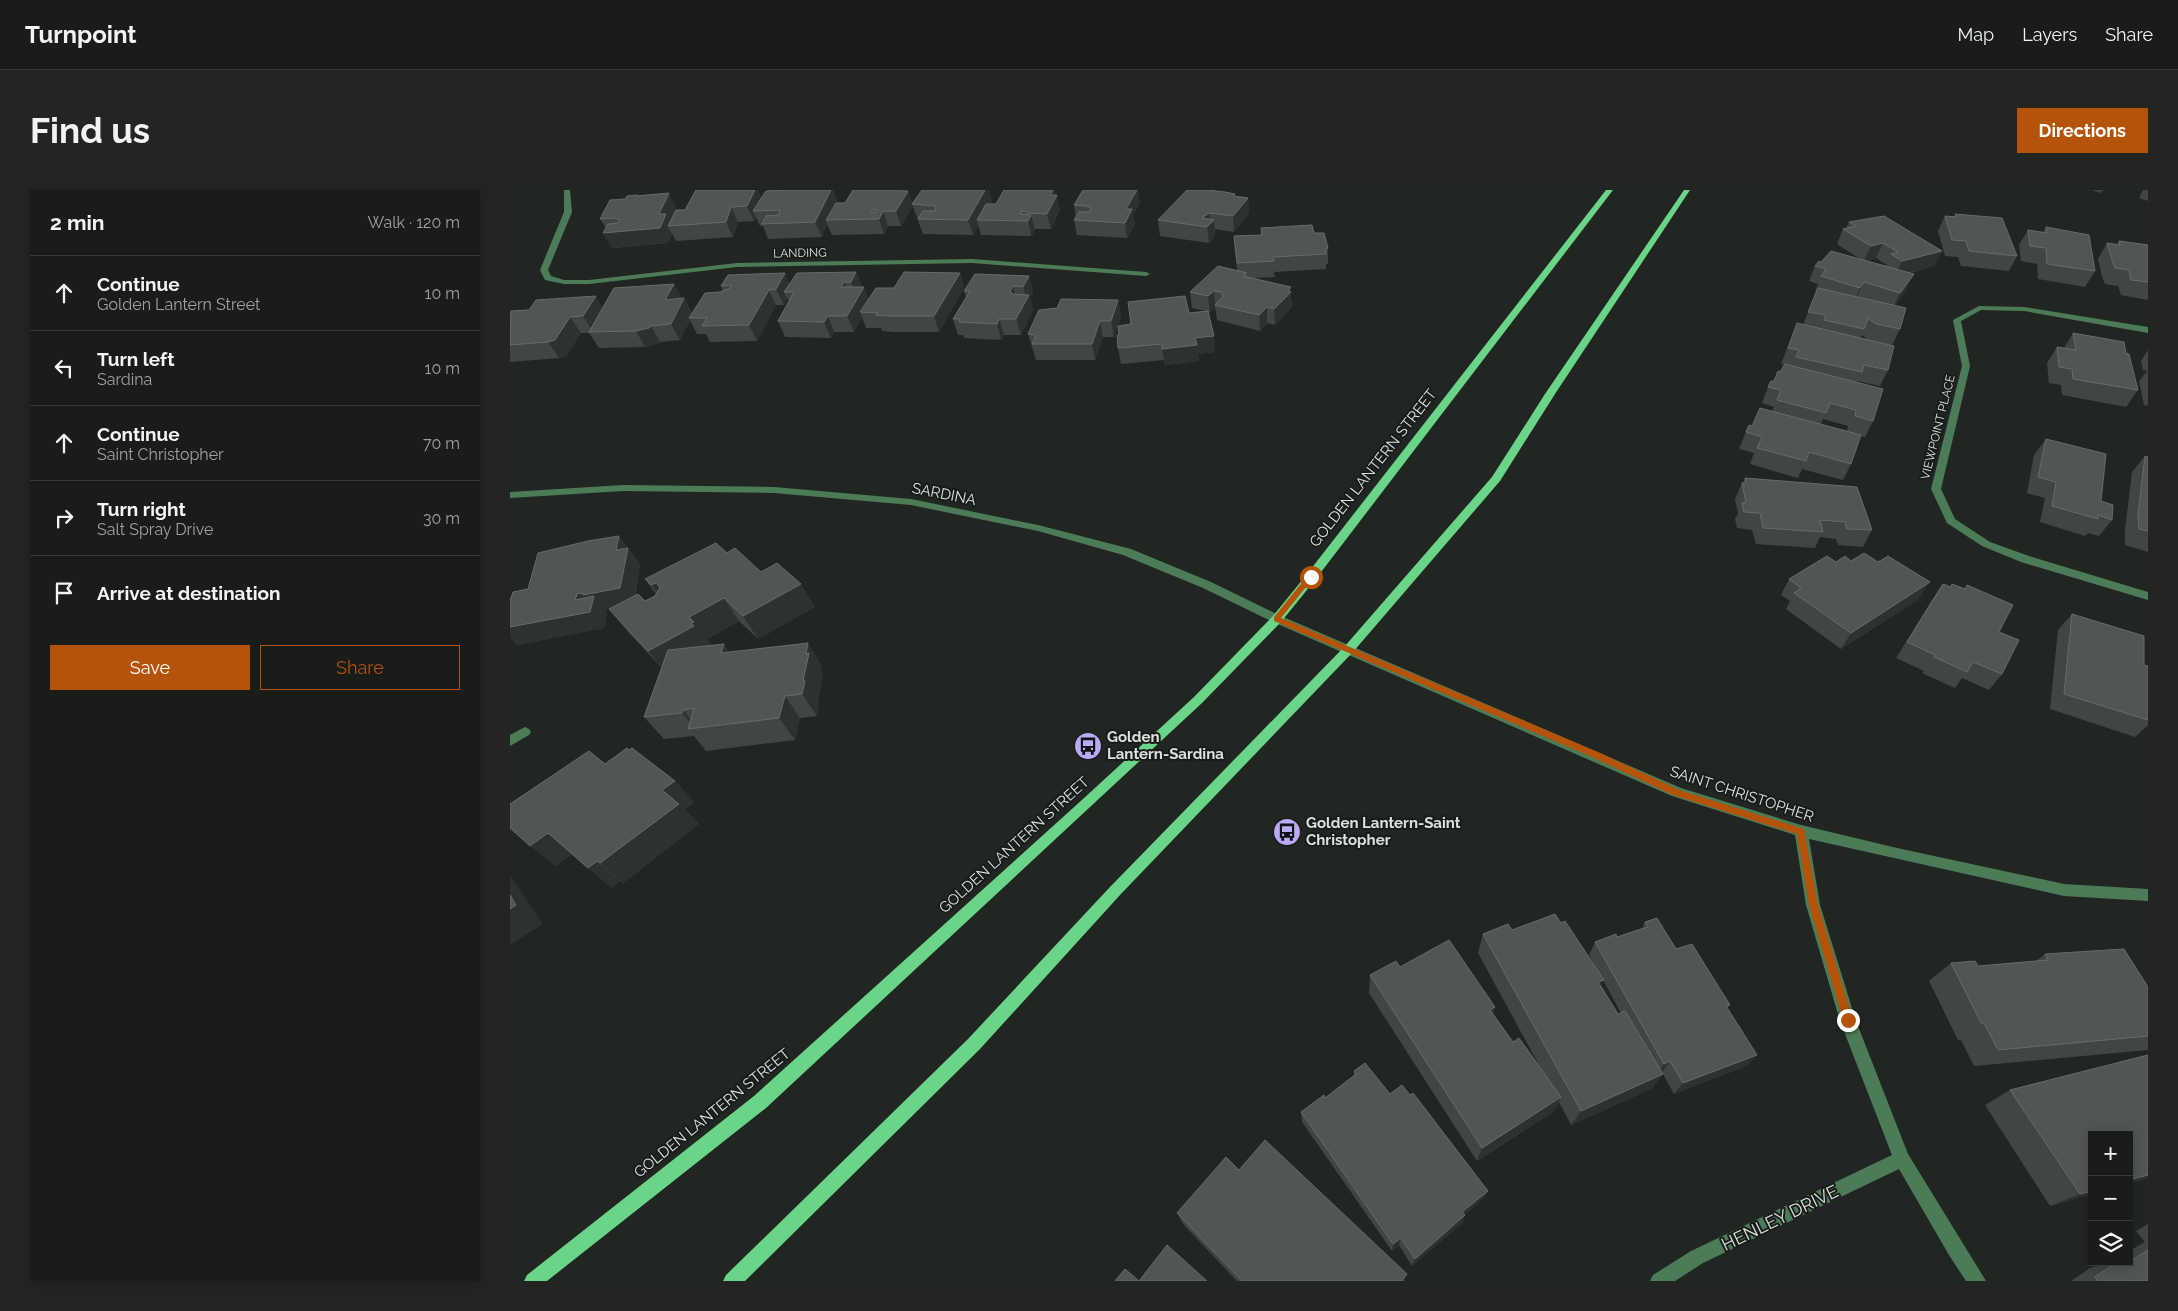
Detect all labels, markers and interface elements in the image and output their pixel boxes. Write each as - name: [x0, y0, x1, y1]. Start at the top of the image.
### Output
- text: Turnpoint: [25, 20, 137, 49]
- text: Map: [1958, 24, 1994, 45]
- text: Layers: [2022, 24, 2077, 45]
- text: Share: [2105, 24, 2153, 45]
- button: Directions: [2017, 108, 2148, 153]
- text: Find us: [30, 110, 150, 151]
- text: 2 min: [50, 210, 104, 235]
- text: Walk · 120 m: [368, 213, 460, 232]
- street label: LANDING: [773, 246, 827, 260]
- text: Continue: [97, 273, 180, 295]
- icon: ahead: [50, 279, 78, 307]
- text: 10 m: [425, 284, 460, 303]
- text: Golden Lantern Street: [97, 295, 260, 314]
- text: Turn left: [97, 348, 174, 370]
- icon: left: [50, 354, 78, 382]
- text: 10 m: [425, 359, 460, 378]
- text: Sardina: [97, 370, 152, 389]
- street label: VIEWPOINT PLACE: [1918, 373, 1958, 481]
- street label: GOLDEN LANTERN STREET: [1306, 385, 1440, 551]
- text: Continue: [97, 423, 180, 445]
- icon: ahead: [50, 429, 78, 457]
- text: 70 m: [423, 434, 460, 453]
- text: Saint Christopher: [97, 445, 224, 464]
- street label: SARDINA: [910, 479, 978, 509]
- text: Turn right: [97, 498, 186, 520]
- icon: right: [50, 504, 78, 532]
- text: 30 m: [423, 509, 460, 528]
- text: Salt Spray Drive: [97, 520, 213, 539]
- route start: [1300, 566, 1323, 589]
- icon: arrive: [50, 579, 78, 607]
- text: Arrive at destination: [97, 582, 281, 604]
- button: Save: [50, 645, 250, 690]
- button: Share: [260, 645, 460, 690]
- place label: Golden Lantern-Sardina: [1107, 728, 1224, 763]
- bus stop icon: Golden Lantern-Sardina: [1073, 731, 1103, 761]
- street label: SAINT CHRISTOPHER: [1668, 762, 1816, 826]
- street label: GOLDEN LANTERN STREET: [935, 773, 1093, 917]
- place label: Golden Lantern-Saint Christopher: [1306, 814, 1461, 849]
- bus stop icon: Golden Lantern-Saint Christopher: [1272, 817, 1302, 847]
- route end: [1837, 1009, 1860, 1032]
- street label: GOLDEN LANTERN STREET: [630, 1045, 794, 1181]
- map controls: [2088, 1131, 2133, 1266]
- button: +: [2088, 1131, 2133, 1176]
- button: −: [2088, 1176, 2133, 1221]
- street label: HENLEY DRIVE: [1718, 1180, 1842, 1255]
- button: layers: [2088, 1221, 2133, 1266]

